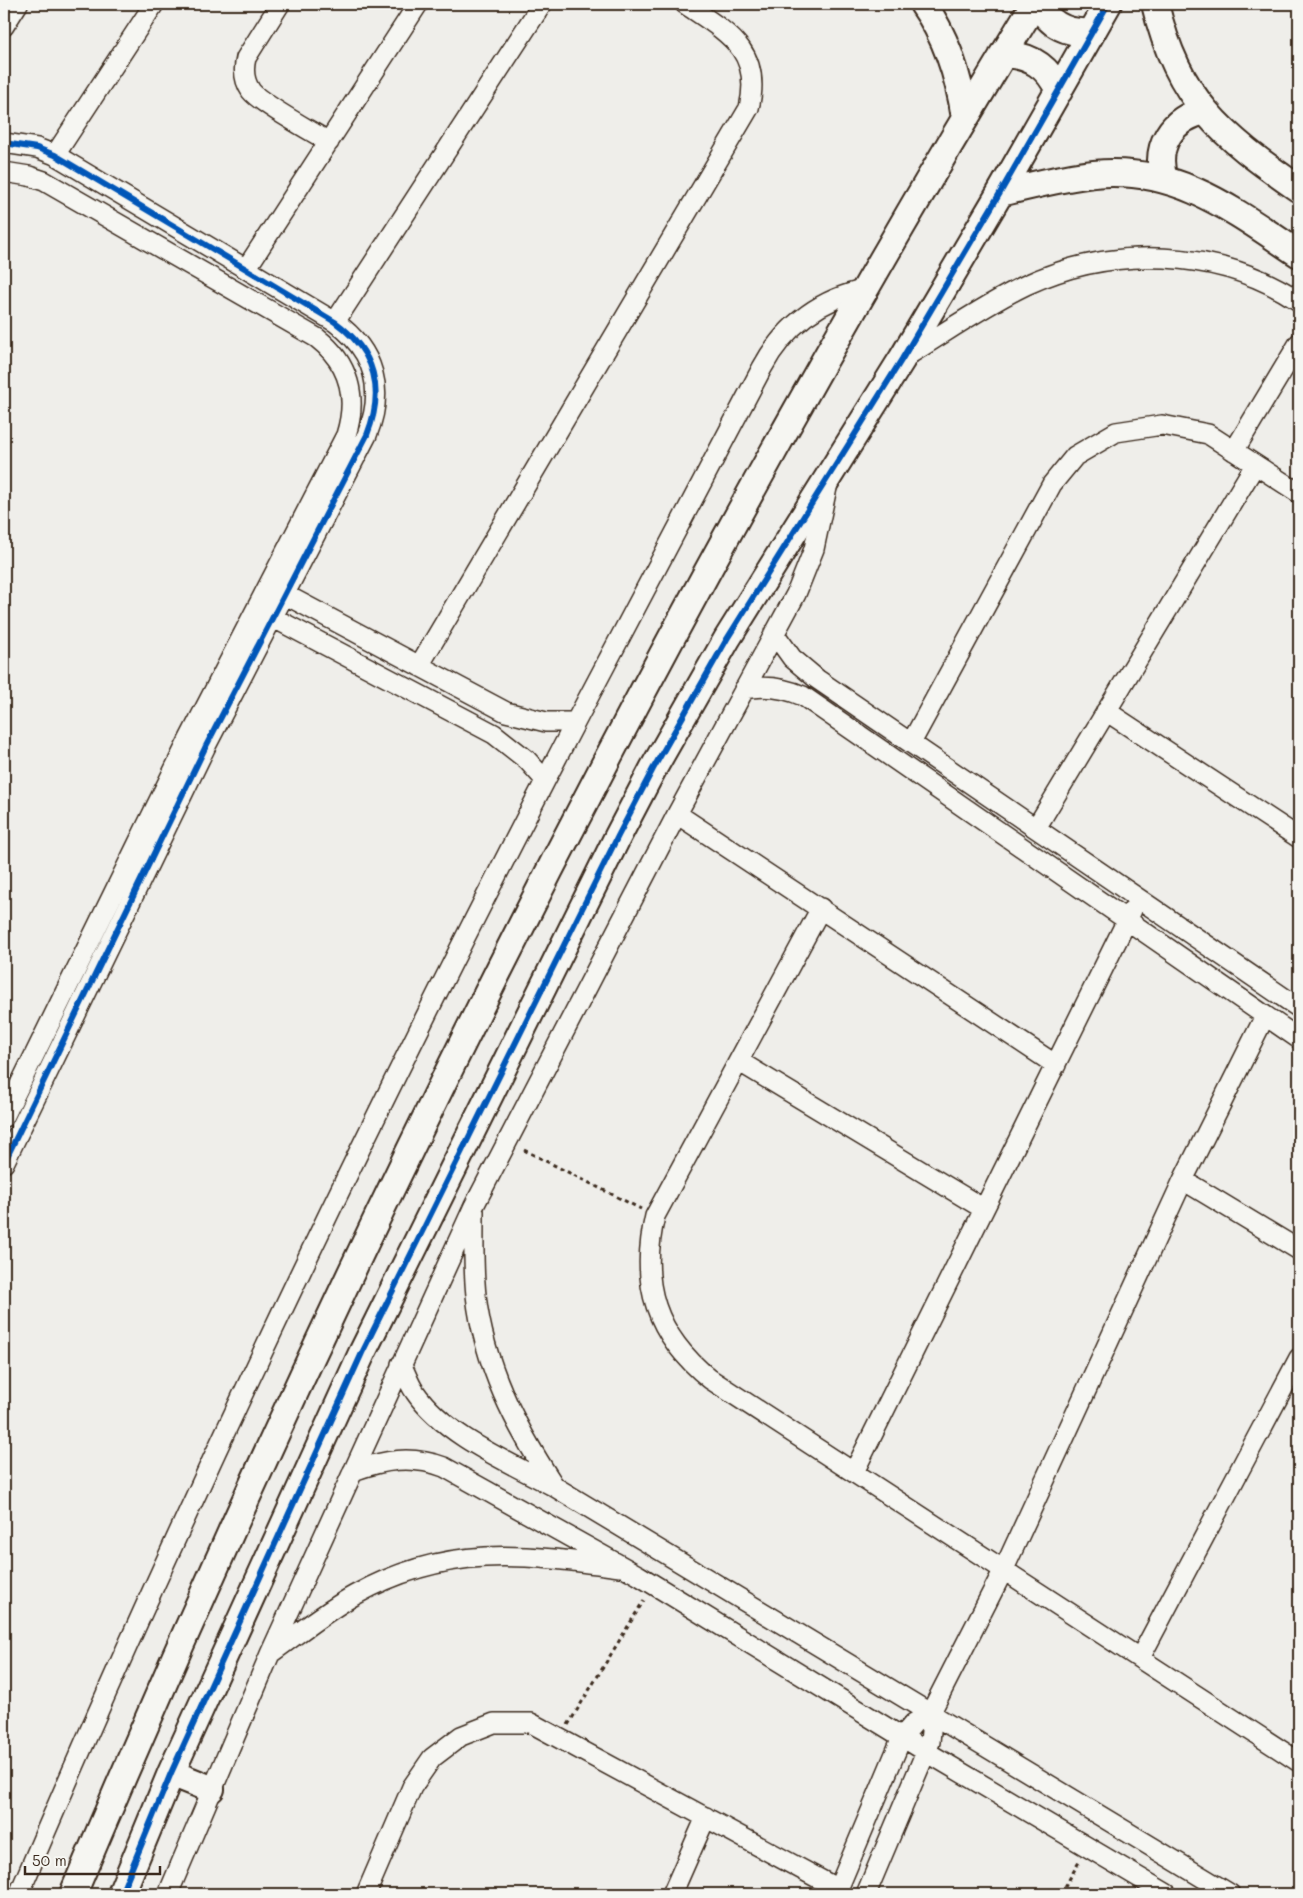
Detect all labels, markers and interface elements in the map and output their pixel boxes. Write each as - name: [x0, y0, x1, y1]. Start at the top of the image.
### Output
- scale bar: [25, 1843, 160, 1875]
- text: 50 m: [32, 1850, 67, 1870]

